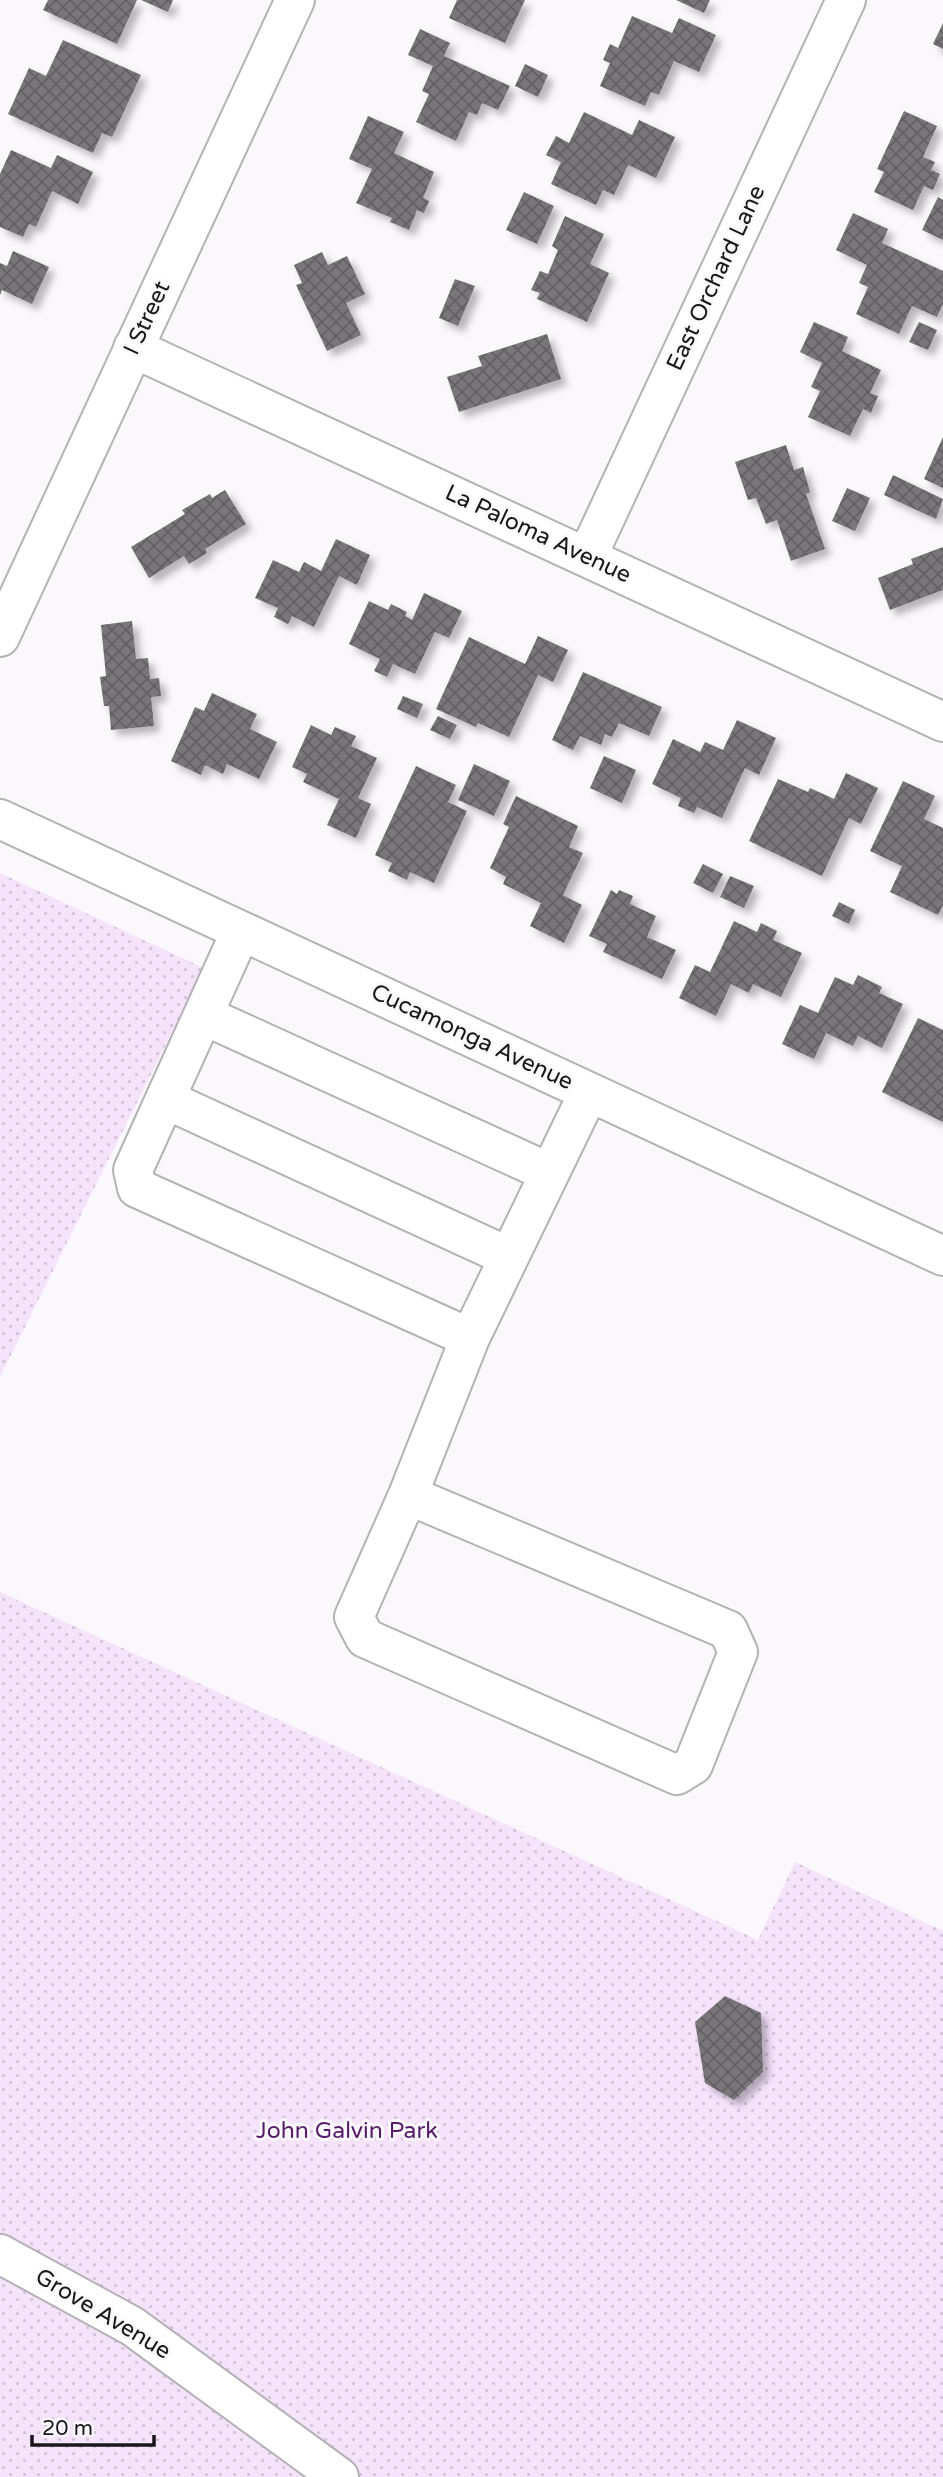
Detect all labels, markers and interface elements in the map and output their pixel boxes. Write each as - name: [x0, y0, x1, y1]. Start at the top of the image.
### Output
- street label: East Orchard Lane: [661, 181, 771, 375]
- street label: I Street: [118, 276, 176, 359]
- street label: La Paloma Avenue: [441, 479, 635, 589]
- street label: Cucamonga Avenue: [366, 978, 578, 1096]
- park label: John Galvin Park: [256, 2117, 438, 2145]
- street label: Grove Avenue: [30, 2263, 176, 2365]
- scale bar: [32, 2404, 154, 2448]
- text: 20 m: [42, 2416, 93, 2441]

